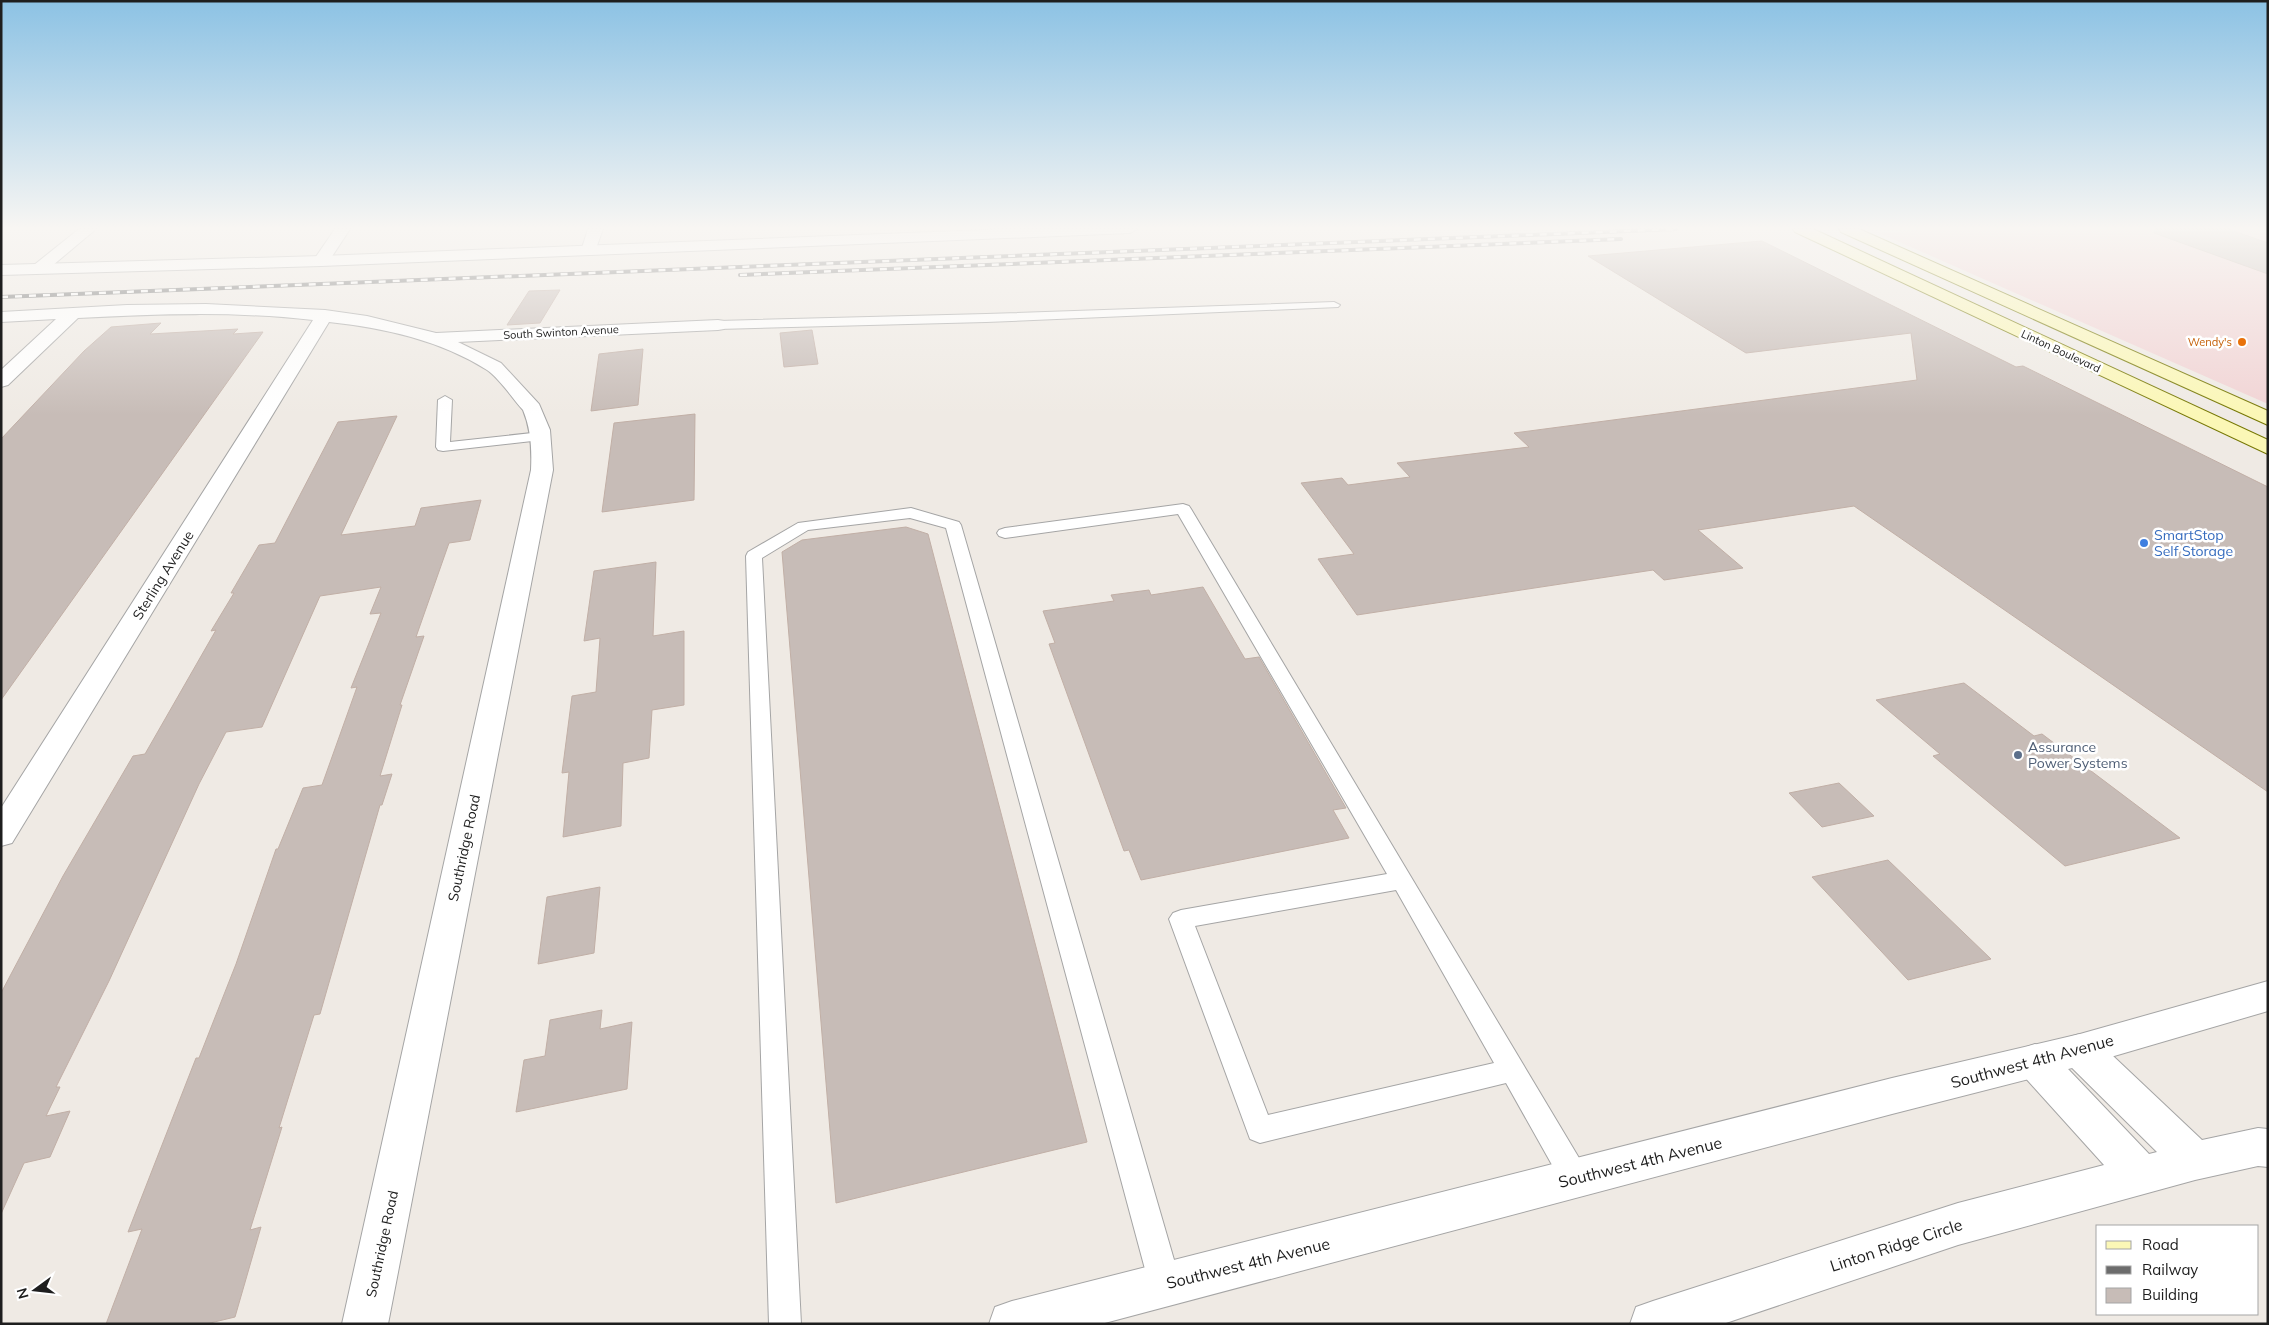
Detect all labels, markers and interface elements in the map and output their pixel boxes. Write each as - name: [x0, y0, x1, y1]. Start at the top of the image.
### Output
- street label: South Swinton Avenue: [503, 322, 619, 342]
- street label: Linton Boulevard: [2019, 326, 2103, 376]
- place label: Wendy's: [2188, 335, 2232, 349]
- marker: Wendy's: [2236, 336, 2248, 348]
- place label: SmartStop Self Storage: [2154, 526, 2233, 560]
- street label: Sterling Avenue: [128, 527, 198, 623]
- marker: SmartStop Self Storage: [2138, 537, 2150, 549]
- place label: Assurance Power Systems: [2028, 738, 2128, 772]
- marker: Assurance Power Systems: [2012, 749, 2024, 761]
- street label: Southridge Road: [444, 793, 484, 903]
- street label: Southwest 4th Avenue: [1948, 1030, 2116, 1092]
- street label: Southwest 4th Avenue: [1556, 1132, 1724, 1192]
- street label: Southridge Road: [362, 1189, 402, 1299]
- street label: Linton Ridge Circle: [1827, 1214, 1965, 1276]
- legend: [2096, 1225, 2259, 1315]
- street label: Southwest 4th Avenue: [1164, 1233, 1332, 1293]
- text: Road: [2142, 1235, 2179, 1254]
- text: Railway: [2142, 1260, 2198, 1279]
- north arrow: [10, 1265, 60, 1315]
- text: Building: [2142, 1285, 2198, 1304]
- text: N: [12, 1286, 33, 1301]

